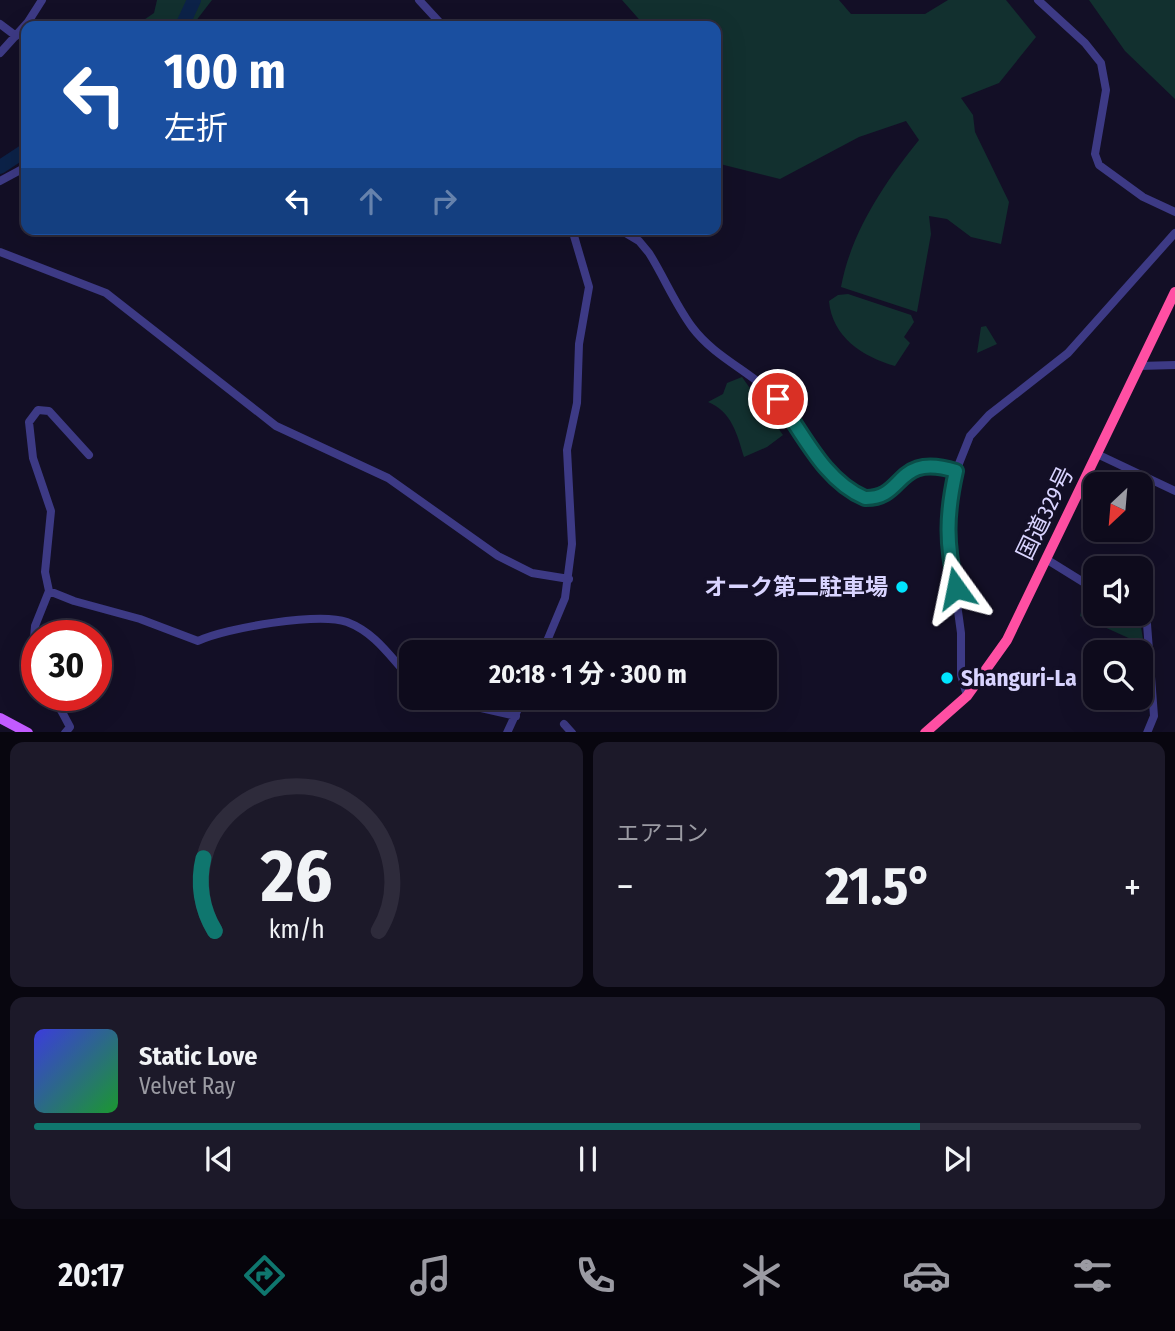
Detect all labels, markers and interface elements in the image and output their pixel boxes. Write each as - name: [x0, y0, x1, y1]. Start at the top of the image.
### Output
- text: 100 m: [164, 42, 286, 101]
- icon: left: [49, 49, 140, 140]
- text: 左折: [164, 109, 228, 147]
- icon: left: [279, 182, 317, 220]
- icon: ahead: [352, 182, 390, 220]
- icon: right: [425, 182, 463, 220]
- pin: [748, 369, 808, 429]
- icon: arrive: [759, 380, 797, 418]
- street label: 国道329号: [1010, 462, 1080, 564]
- north arrow: [1083, 472, 1153, 542]
- map controls: [1083, 472, 1153, 710]
- position arrow: [919, 551, 993, 625]
- button: sound: [1083, 556, 1153, 626]
- place label: オーク第二駐車場: [704, 573, 888, 601]
- marker: オーク第二駐車場: [894, 579, 910, 595]
- speed limit sign: 30: [21, 620, 112, 711]
- button: search: [1083, 640, 1153, 710]
- text: 20:18 · 1 分 · 300 m: [489, 659, 687, 690]
- place label: Shanguri-La: [961, 664, 1077, 692]
- marker: Shanguri-La: [939, 670, 955, 686]
- text: エアコン: [617, 819, 709, 847]
- text: 26: [259, 833, 332, 920]
- text: 21.5°: [825, 855, 932, 918]
- text: −: [617, 864, 634, 910]
- text: +: [1124, 864, 1141, 910]
- text: km/h: [268, 914, 324, 944]
- text: Static Love: [139, 1041, 257, 1072]
- text: Velvet Ray: [139, 1072, 235, 1100]
- icon: previous: [200, 1140, 238, 1178]
- icon: pause: [569, 1140, 607, 1178]
- icon: next: [938, 1140, 976, 1178]
- icon: directions: [240, 1251, 289, 1300]
- icon: music: [406, 1251, 455, 1300]
- icon: phone: [571, 1251, 620, 1300]
- icon: climate: [737, 1251, 786, 1300]
- icon: car: [902, 1251, 951, 1300]
- icon: filters: [1068, 1251, 1117, 1300]
- text: 20:17: [58, 1256, 124, 1294]

